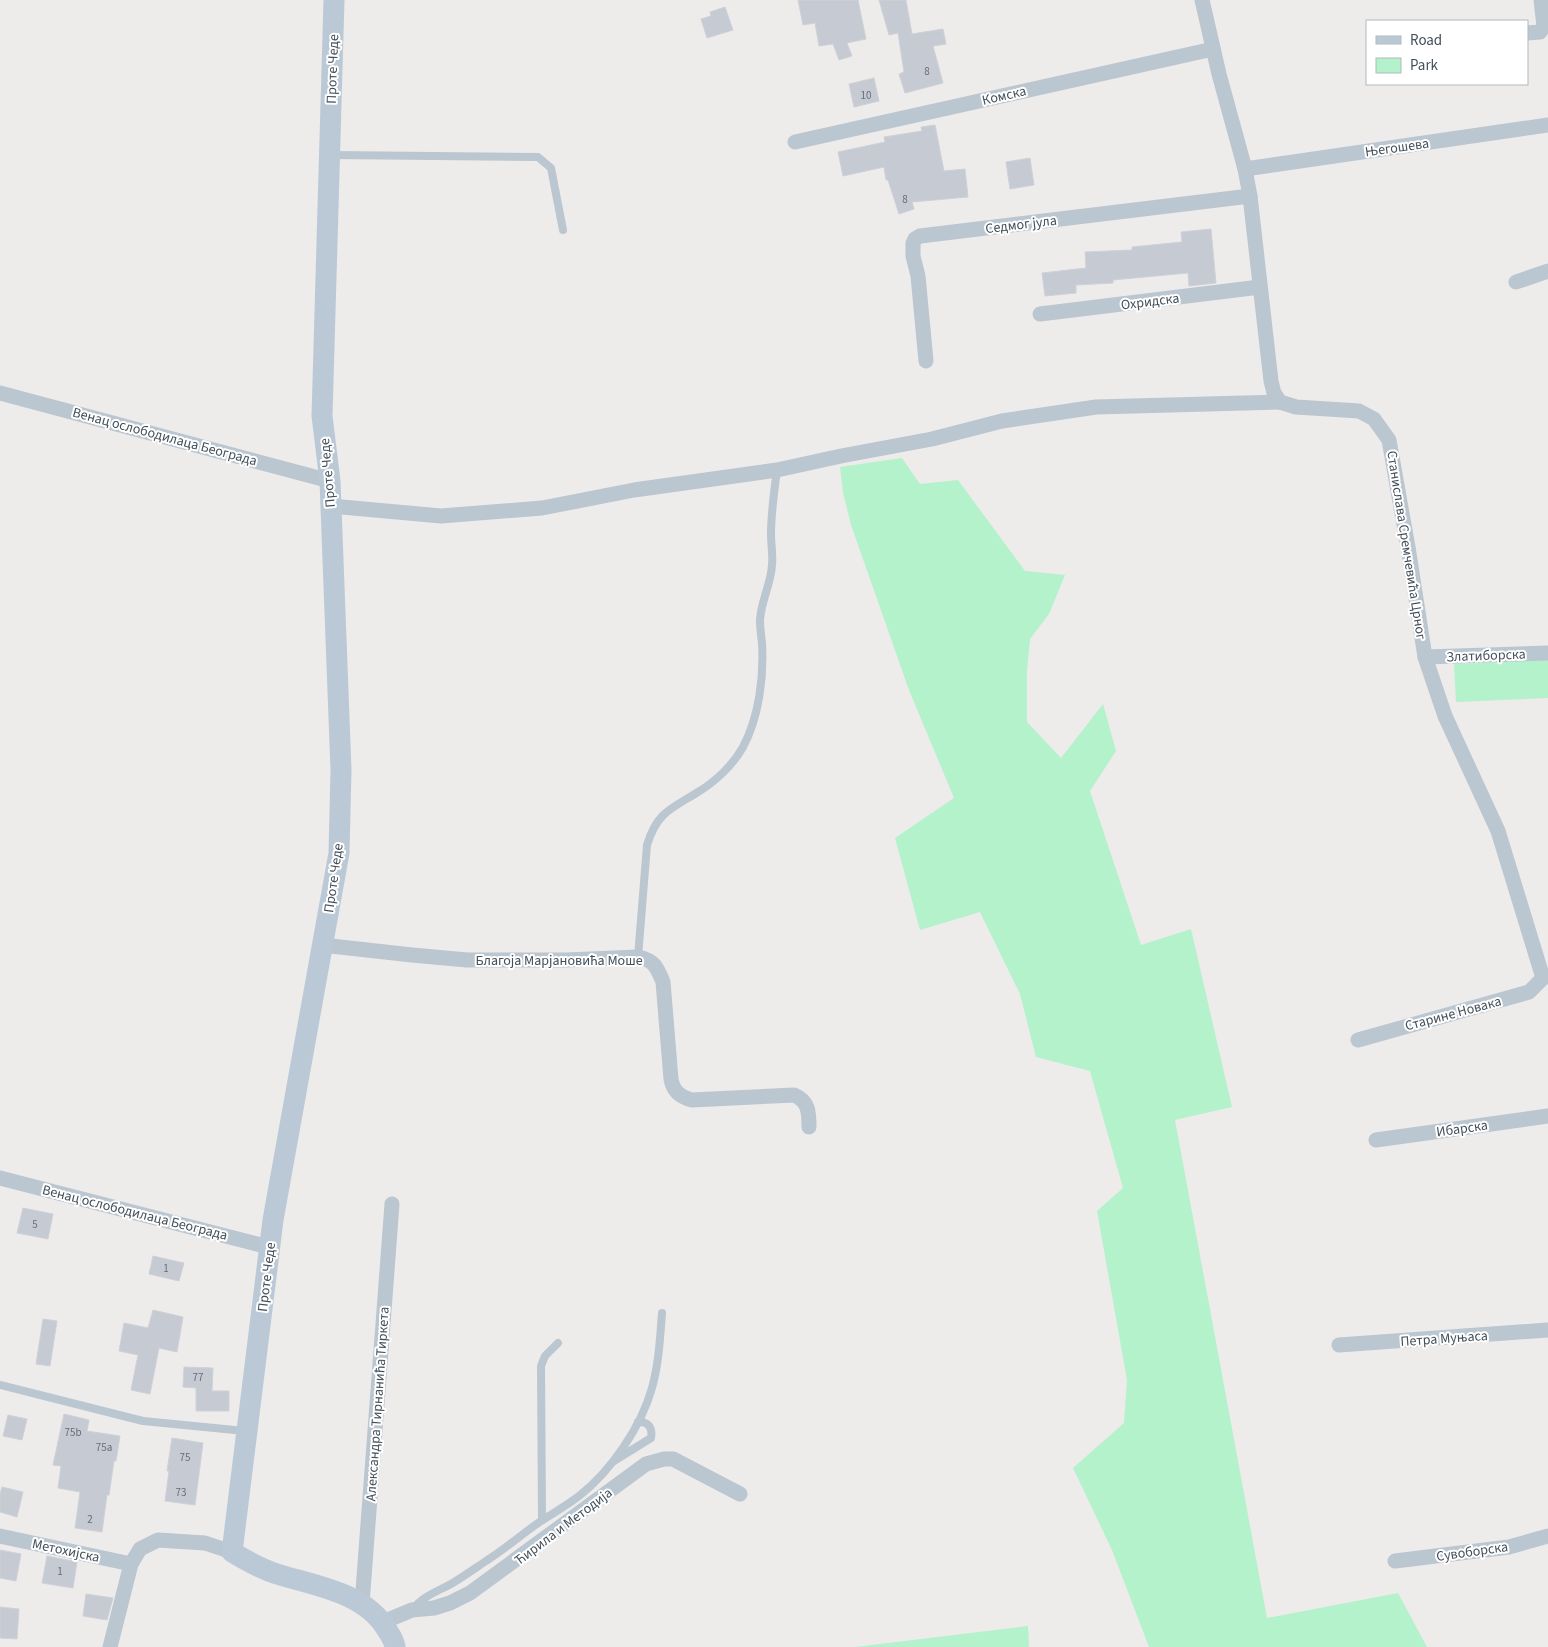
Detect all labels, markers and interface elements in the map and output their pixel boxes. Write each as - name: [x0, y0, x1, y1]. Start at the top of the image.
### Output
- legend: [1366, 20, 1528, 85]
- text: Road: [1410, 30, 1442, 51]
- street label: Проте Чеде: [322, 34, 344, 104]
- text: Park: [1410, 55, 1439, 76]
- house number: 8: [924, 64, 930, 79]
- street label: Комска: [980, 81, 1028, 111]
- house number: 10: [861, 88, 871, 103]
- street label: Његошева: [1364, 134, 1430, 162]
- house number: 8: [902, 192, 908, 207]
- street label: Седмог јула: [984, 211, 1058, 239]
- street label: Охридска: [1120, 288, 1180, 315]
- street label: Венац ослободилаца Београда: [70, 403, 259, 471]
- street label: Проте Чеде: [315, 437, 341, 509]
- street label: Станислава Сремчевића Црног: [1381, 449, 1431, 641]
- street label: Златиборска: [1446, 645, 1526, 667]
- street label: Проте Чеде: [319, 842, 349, 914]
- street label: Благоја Марјановића Моше: [475, 951, 643, 971]
- street label: Старине Новака: [1403, 992, 1504, 1036]
- street label: Ибарска: [1435, 1115, 1489, 1142]
- street label: Венац ослободилаца Београда: [40, 1180, 229, 1246]
- house number: 5: [32, 1217, 38, 1232]
- street label: Проте Чеде: [253, 1241, 281, 1313]
- house number: 1: [163, 1261, 169, 1276]
- street label: Александра Тирнанића Тиркета: [361, 1306, 395, 1502]
- street label: Петра Муњаса: [1400, 1326, 1488, 1352]
- house number: 77: [193, 1370, 203, 1385]
- house number: 75b: [64, 1425, 82, 1440]
- house number: 75a: [96, 1440, 112, 1455]
- house number: 75: [180, 1450, 190, 1465]
- street label: Ћирила и Методија: [510, 1483, 617, 1570]
- house number: 73: [176, 1485, 186, 1500]
- house number: 2: [87, 1512, 93, 1527]
- street label: Метохијска: [30, 1534, 101, 1568]
- street label: Сувоборска: [1435, 1537, 1509, 1567]
- house number: 1: [57, 1564, 63, 1579]

